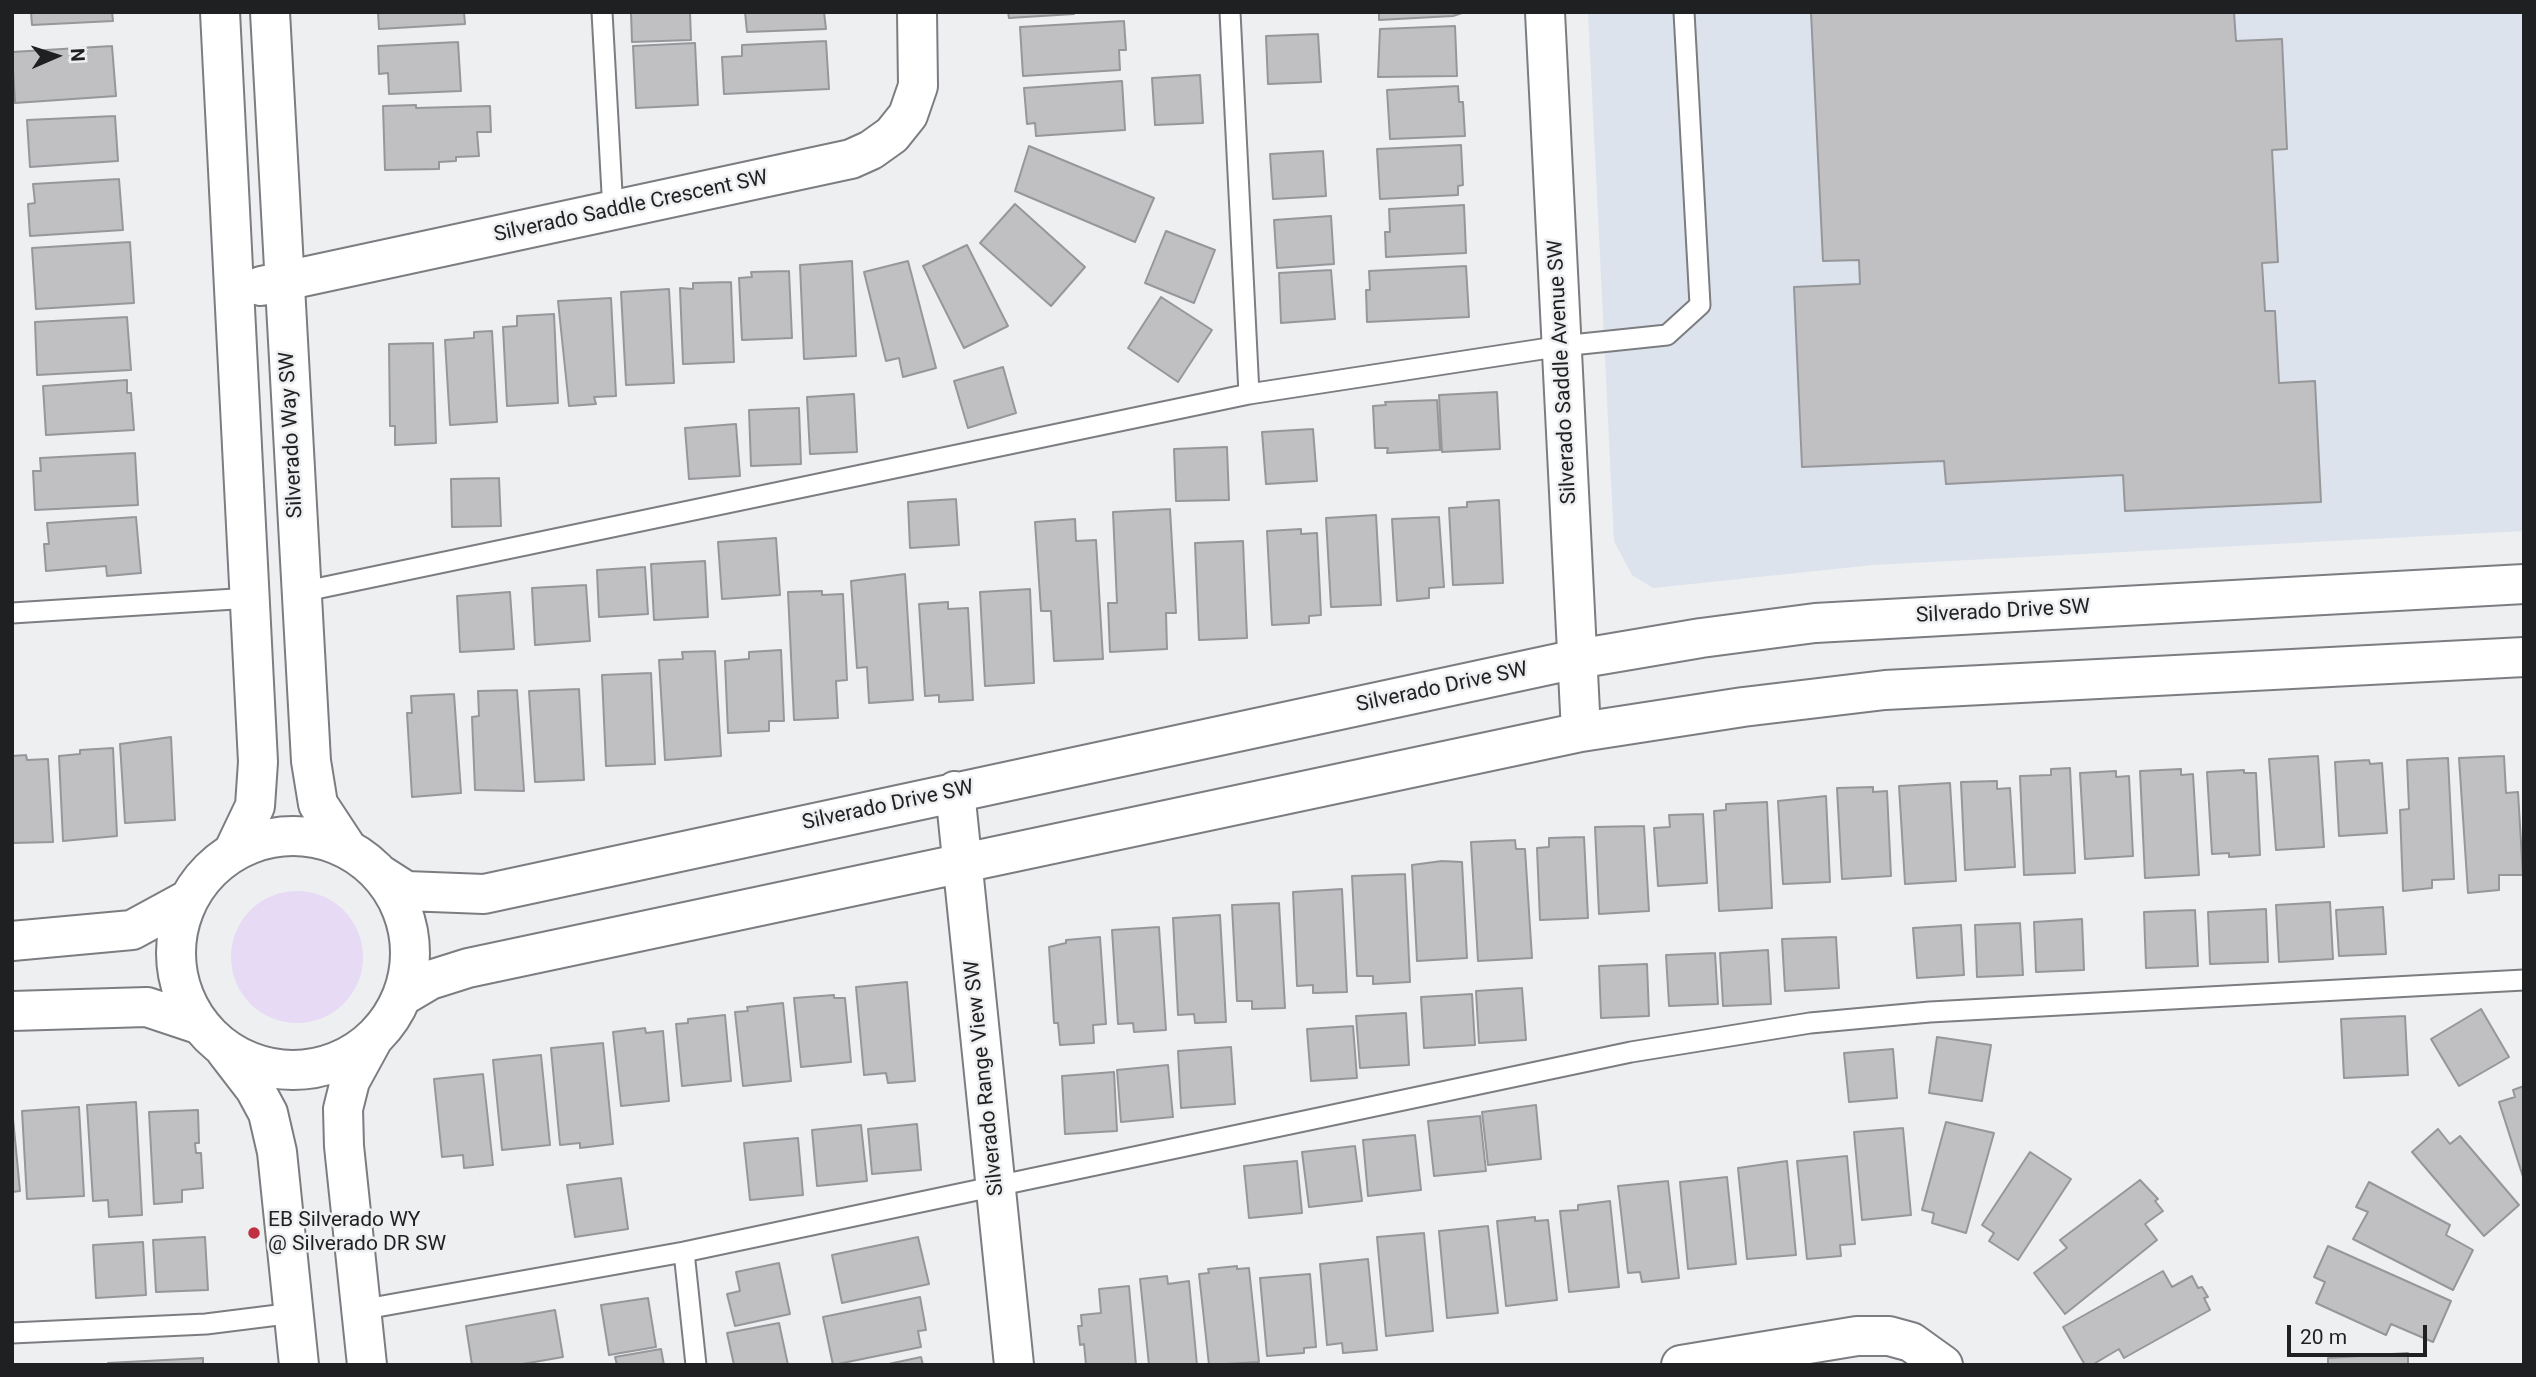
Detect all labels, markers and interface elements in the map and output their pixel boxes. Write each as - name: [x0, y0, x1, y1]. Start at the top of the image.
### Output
- north arrow: [21, 21, 91, 91]
- text: N: [66, 48, 89, 62]
- street label: Silverado Saddle Crescent SW: [492, 166, 770, 248]
- street label: Silverado Saddle Avenue SW: [1543, 239, 1583, 505]
- street label: Silverado Way SW: [275, 351, 309, 519]
- street label: Silverado Drive SW: [1915, 595, 2091, 629]
- street label: Silverado Drive SW: [1354, 658, 1530, 718]
- street label: Silverado Drive SW: [800, 776, 976, 836]
- street label: Silverado Range View SW: [960, 959, 1010, 1197]
- place label: EB Silverado WY @ Silverado DR SW: [268, 1208, 446, 1258]
- marker: EB Silverado WY @ Silverado DR SW: [246, 1225, 262, 1241]
- scale bar: [2291, 1310, 2431, 1354]
- text: 20 m: [2300, 1325, 2347, 1349]

